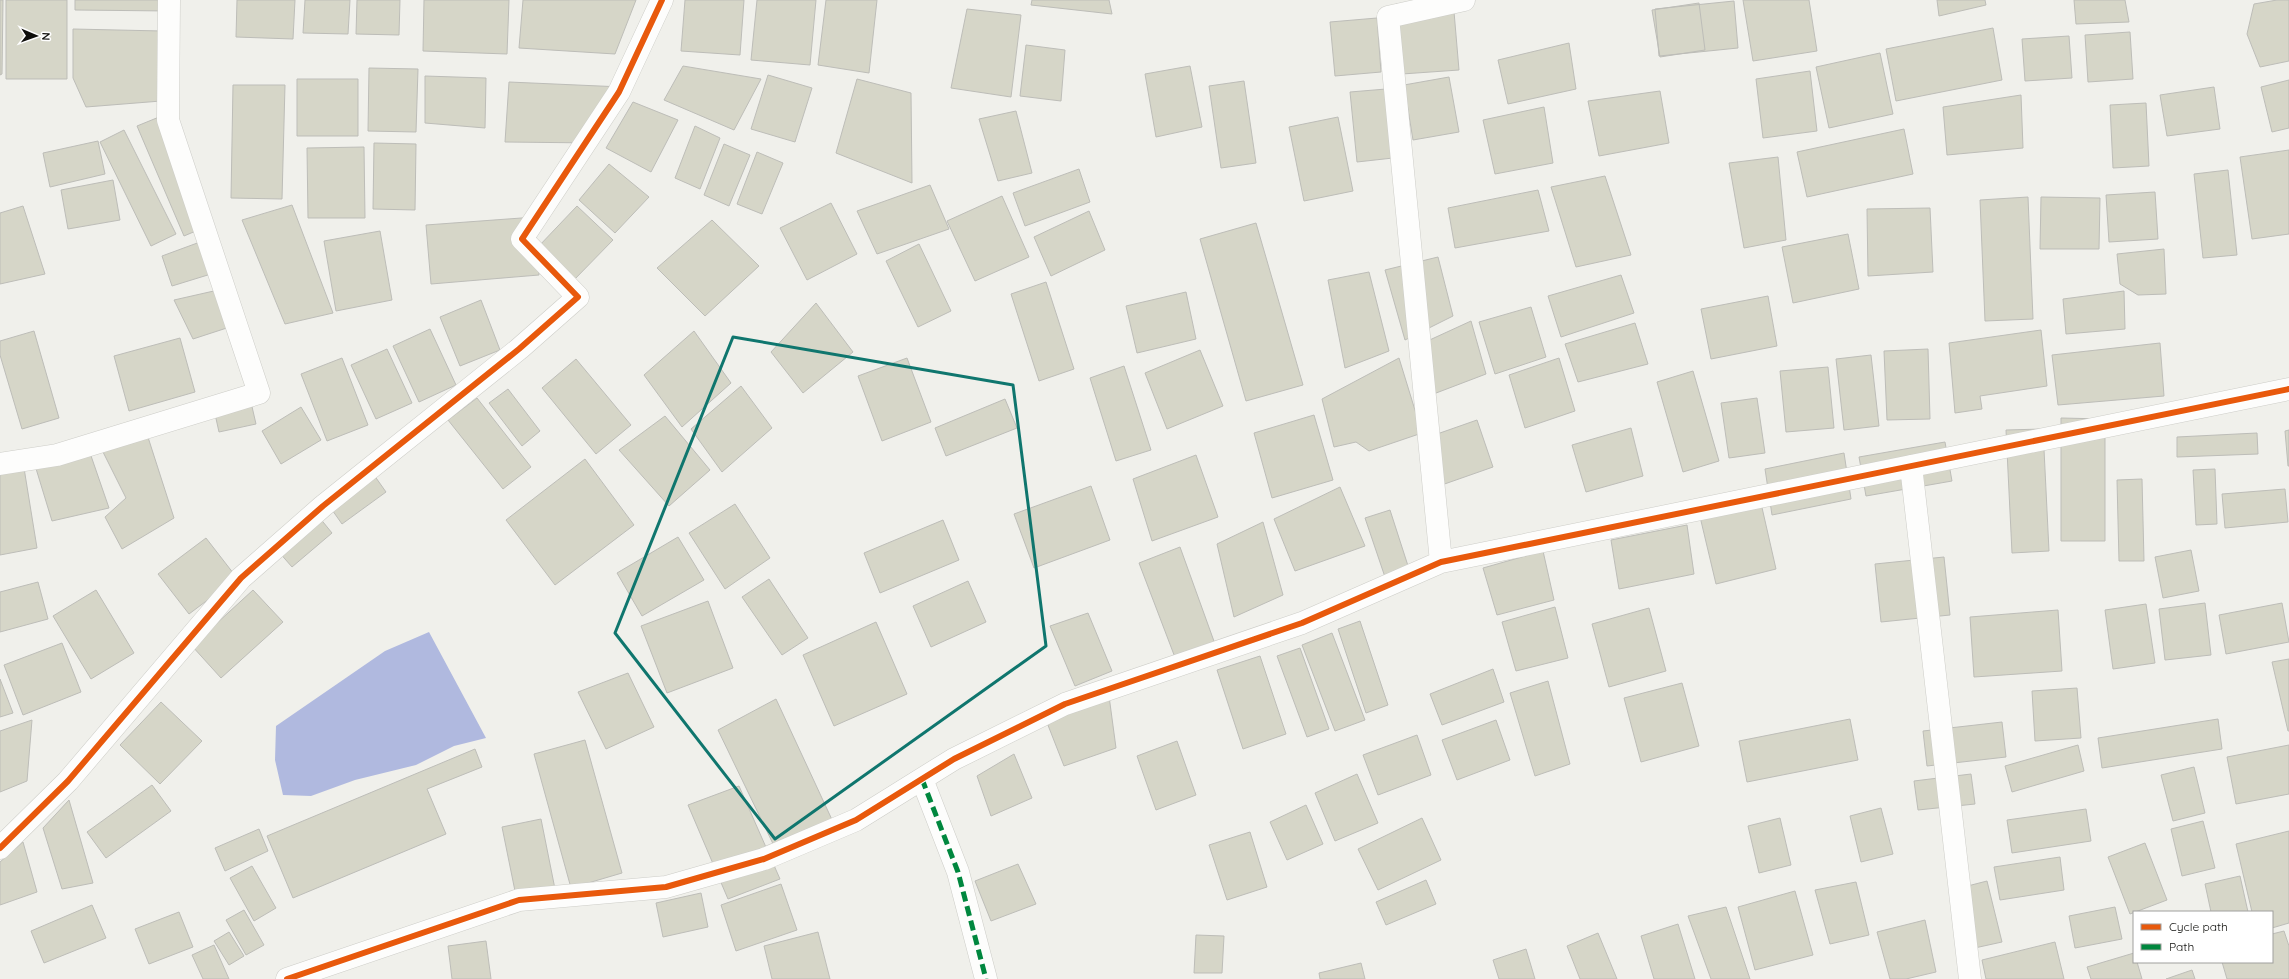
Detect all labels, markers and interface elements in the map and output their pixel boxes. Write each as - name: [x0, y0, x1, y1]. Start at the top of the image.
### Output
- north arrow: [16, 16, 56, 56]
- text: N: [39, 32, 53, 41]
- legend: [2133, 911, 2273, 963]
- text: Cycle path: [2169, 919, 2228, 934]
- text: Path: [2169, 939, 2194, 954]

